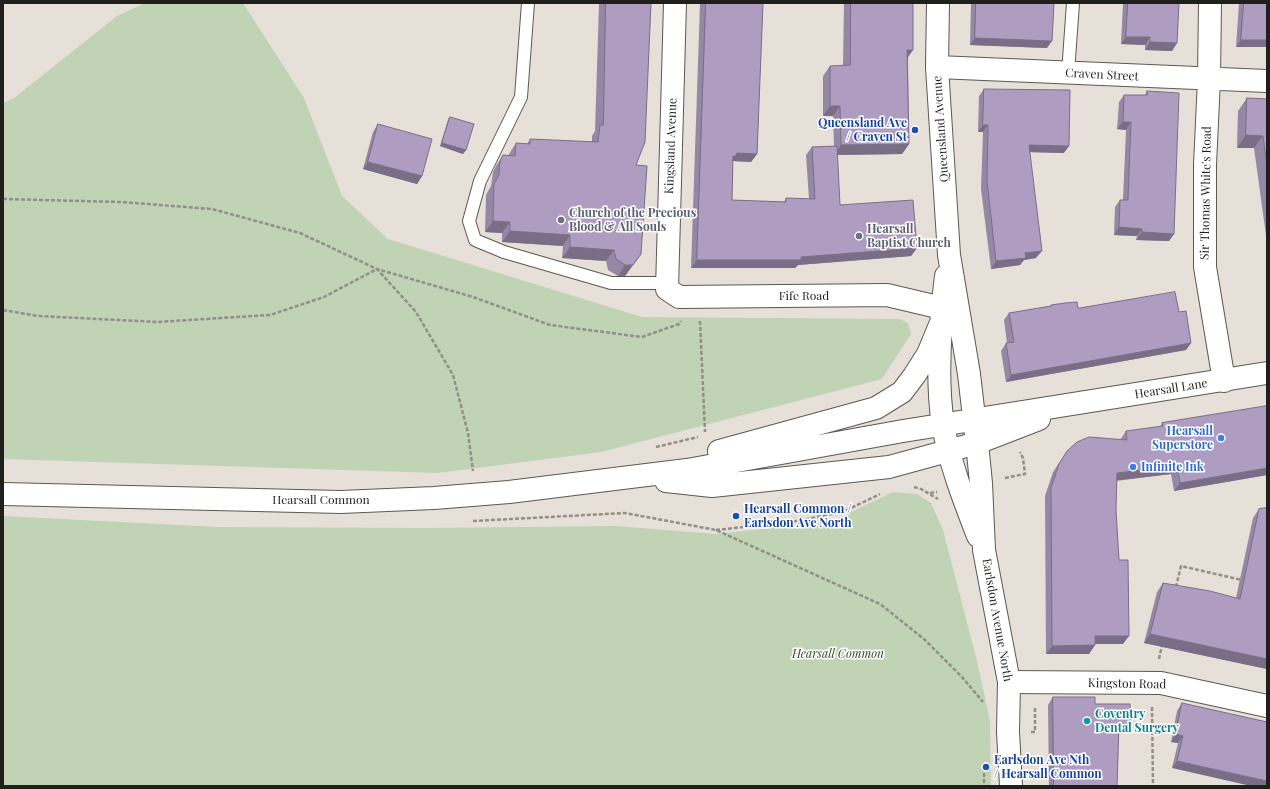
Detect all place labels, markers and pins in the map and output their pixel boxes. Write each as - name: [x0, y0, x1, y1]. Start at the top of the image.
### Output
- place label: Queensland Ave / Craven St: [818, 116, 907, 144]
- marker: Queensland Ave / Craven St: [910, 125, 920, 135]
- place label: Church of the Precious Blood & All Souls: [569, 206, 696, 234]
- marker: Church of the Precious Blood & All Souls: [556, 215, 566, 225]
- place label: Hearsall Baptist Church: [867, 222, 951, 250]
- marker: Hearsall Baptist Church: [854, 231, 864, 241]
- place label: Hearsall Superstore: [1152, 424, 1213, 452]
- marker: Hearsall Superstore: [1216, 433, 1226, 443]
- place label: Infinite Ink: [1141, 460, 1204, 474]
- marker: Infinite Ink: [1128, 462, 1138, 472]
- place label: Hearsall Common / Earlsdon Ave North: [744, 502, 852, 530]
- marker: Hearsall Common / Earlsdon Ave North: [731, 511, 741, 521]
- place label: Coventry Dental Surgery: [1095, 707, 1179, 735]
- marker: Coventry Dental Surgery: [1082, 716, 1092, 726]
- place label: Earlsdon Ave Nth / Hearsall Common: [994, 753, 1102, 781]
- marker: Earlsdon Ave Nth / Hearsall Common: [981, 762, 991, 772]

